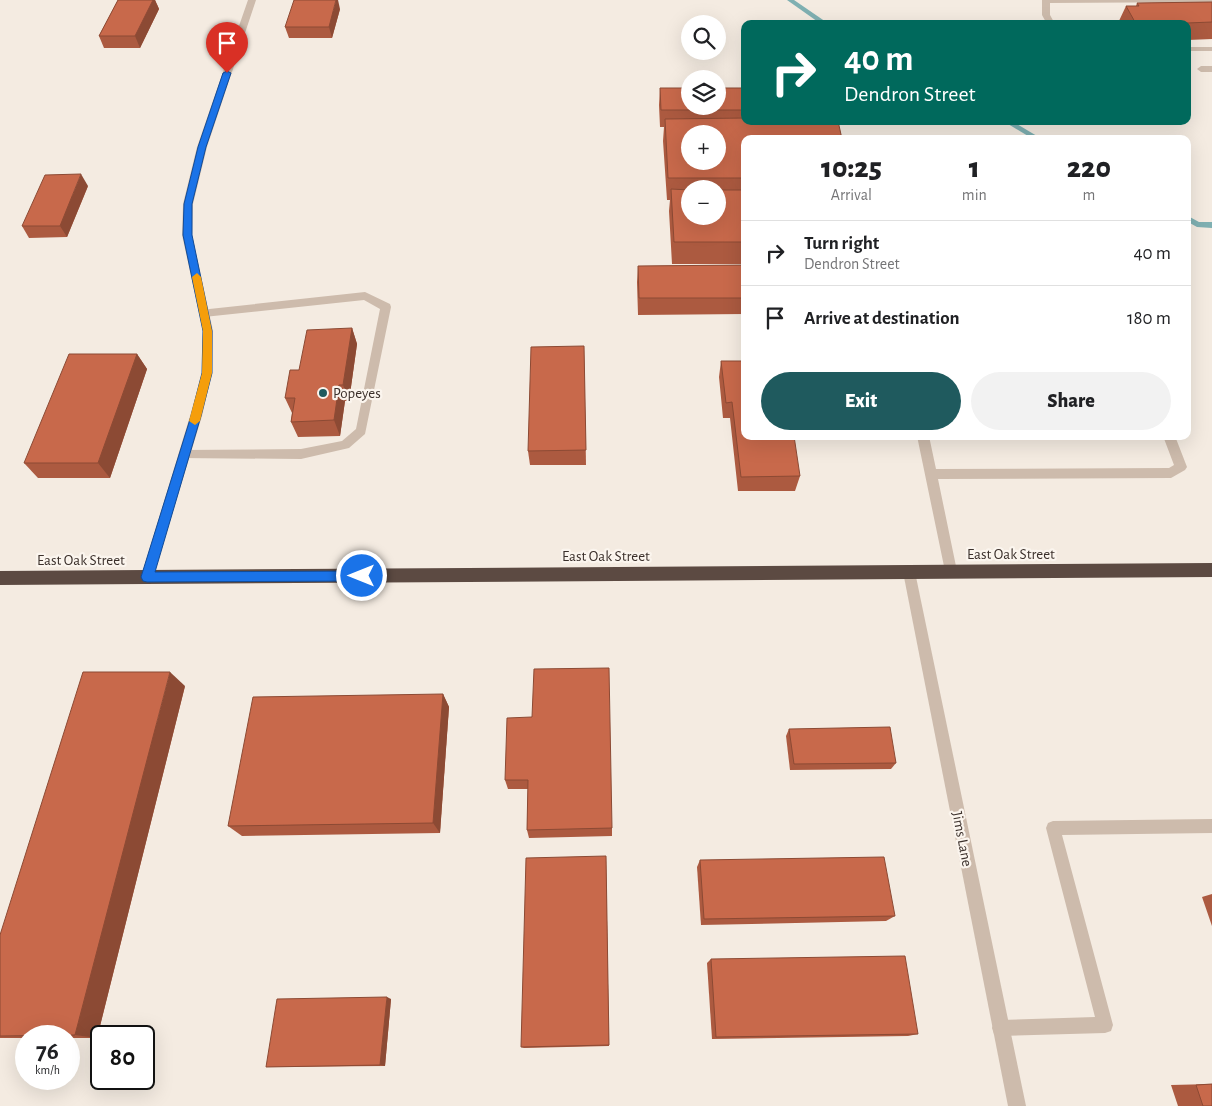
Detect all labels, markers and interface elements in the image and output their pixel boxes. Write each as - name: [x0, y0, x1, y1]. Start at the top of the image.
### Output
- map controls: [681, 15, 726, 225]
- button: search: [681, 15, 726, 60]
- pin: [206, 22, 248, 73]
- icon: arrive: [213, 29, 241, 57]
- icon: right: [761, 40, 826, 105]
- text: 40 m: [844, 42, 913, 77]
- button: layers: [681, 70, 726, 115]
- text: Dendron Street: [844, 83, 976, 105]
- button: +: [681, 125, 726, 170]
- text: 10:25: [821, 153, 882, 183]
- text: 1: [969, 153, 980, 183]
- text: 220: [1067, 153, 1111, 183]
- button: −: [681, 180, 726, 225]
- text: Arrival: [831, 187, 872, 203]
- text: min: [962, 187, 987, 203]
- text: m: [1082, 187, 1095, 203]
- text: Turn right: [804, 234, 879, 253]
- icon: right: [761, 239, 789, 267]
- text: 40 m: [1133, 244, 1171, 263]
- text: Dendron Street: [804, 256, 900, 272]
- icon: arrive: [761, 304, 789, 332]
- text: Arrive at destination: [804, 309, 960, 328]
- text: 180 m: [1127, 309, 1171, 328]
- button: Exit: [761, 372, 961, 430]
- button: Share: [971, 372, 1171, 430]
- place label: Popeyes: [333, 386, 381, 401]
- marker: Popeyes: [317, 387, 329, 399]
- street label: East Oak Street: [967, 547, 1055, 562]
- position arrow: [335, 549, 387, 601]
- street label: East Oak Street: [562, 549, 650, 564]
- street label: East Oak Street: [37, 553, 125, 568]
- street label: Jims Lane: [949, 810, 975, 868]
- speed limit sign: 80: [90, 1025, 155, 1090]
- text: 76: [36, 1039, 59, 1064]
- text: km/h: [35, 1064, 60, 1076]

